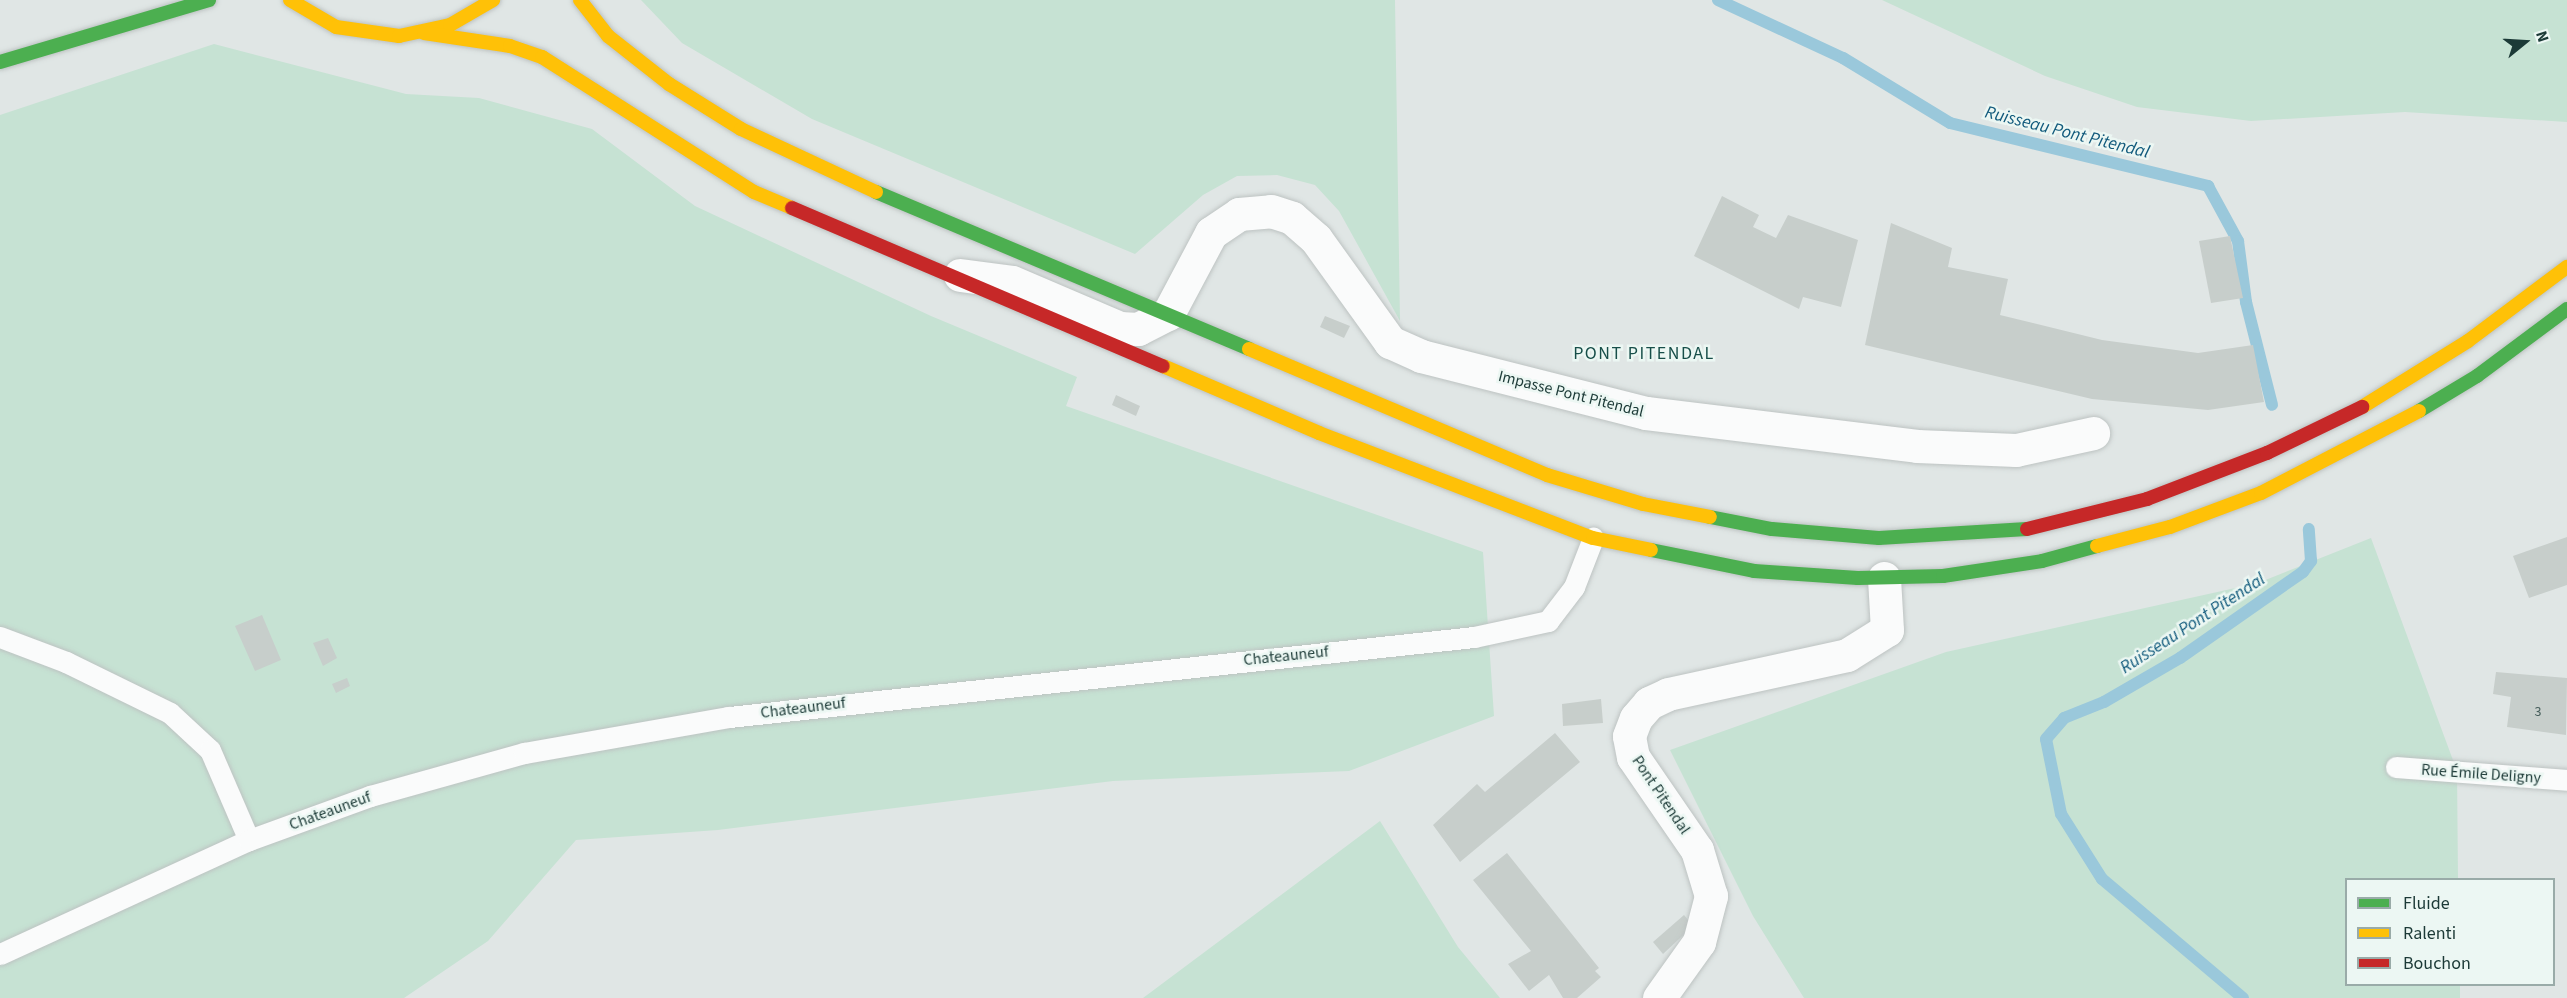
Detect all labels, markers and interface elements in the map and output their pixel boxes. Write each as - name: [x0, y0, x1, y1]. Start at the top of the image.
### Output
- north arrow: [2495, 12, 2555, 72]
- text: N: [2530, 28, 2554, 45]
- water label: Ruisseau Pont Pitendal: [1983, 102, 2151, 164]
- district label: PONT PITENDAL: [1573, 343, 1715, 365]
- street label: Impasse Pont Pitendal: [1496, 367, 1646, 421]
- water label: Ruisseau Pont Pitendal: [2116, 569, 2270, 679]
- street label: Chateauneuf: [1243, 642, 1329, 670]
- street label: Chateauneuf: [759, 693, 847, 723]
- house number: 3: [2535, 704, 2541, 720]
- street label: Pont Pitendal: [1628, 752, 1694, 838]
- street label: Rue Émile Deligny: [2421, 760, 2541, 788]
- street label: Chateauneuf: [287, 787, 373, 835]
- legend: [2345, 878, 2555, 986]
- text: Fluide: [2403, 891, 2450, 916]
- text: Ralenti: [2403, 921, 2456, 946]
- text: Bouchon: [2403, 951, 2471, 976]

